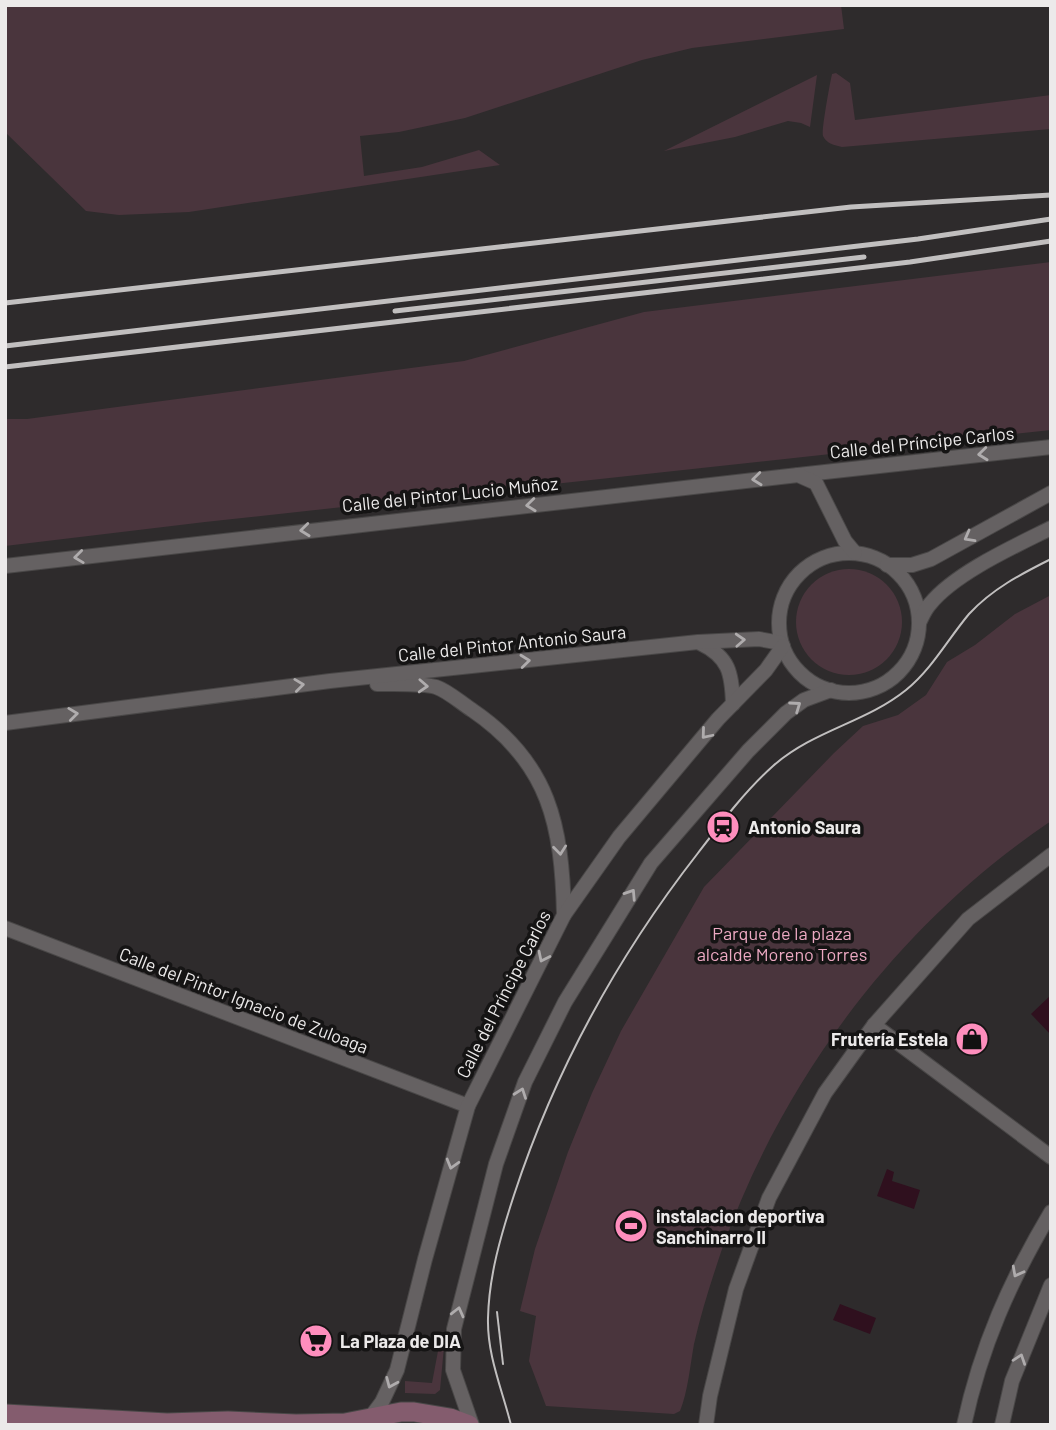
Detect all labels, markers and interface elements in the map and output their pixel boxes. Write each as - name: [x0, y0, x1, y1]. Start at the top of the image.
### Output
- street label: Calle del Príncipe Carlos: [829, 421, 1015, 463]
- one-way arrow: [977, 447, 989, 462]
- street label: Calle del Pintor Lucio Muñoz: [341, 472, 559, 516]
- one-way arrow: [752, 472, 763, 487]
- one-way arrow: [526, 497, 537, 512]
- one-way arrow: [299, 522, 310, 537]
- one-way arrow: [964, 529, 977, 542]
- one-way arrow: [74, 549, 85, 564]
- street label: Calle del Pintor Antonio Saura: [397, 620, 627, 666]
- one-way arrow: [735, 633, 746, 648]
- one-way arrow: [520, 654, 531, 669]
- one-way arrow: [293, 678, 304, 693]
- one-way arrow: [417, 678, 428, 693]
- one-way arrow: [788, 702, 801, 714]
- one-way arrow: [67, 707, 79, 722]
- one-way arrow: [702, 726, 714, 739]
- station icon: Antonio Saura: [704, 808, 742, 846]
- place label: Antonio Saura: [748, 816, 861, 838]
- one-way arrow: [552, 845, 567, 856]
- one-way arrow: [622, 889, 635, 902]
- street label: Calle del Príncipe Carlos: [451, 906, 555, 1082]
- park label: Parque de la plaza alcalde Moreno Torres: [697, 922, 867, 965]
- street label: Calle del Pintor Ignacio de Zuloaga: [116, 942, 372, 1058]
- one-way arrow: [538, 950, 552, 962]
- shop icon: Frutería Estela: [953, 1020, 991, 1058]
- place label: Frutería Estela: [831, 1028, 948, 1050]
- one-way arrow: [513, 1088, 527, 1100]
- one-way arrow: [446, 1158, 460, 1170]
- place label: instalacion deportiva Sanchinarro II: [656, 1205, 824, 1248]
- sports icon: instalacion deportiva Sanchinarro II: [612, 1207, 650, 1245]
- one-way arrow: [1012, 1265, 1025, 1277]
- one-way arrow: [450, 1306, 464, 1318]
- supermarket icon: La Plaza de DIA: [297, 1322, 335, 1360]
- place label: La Plaza de DIA: [340, 1330, 461, 1352]
- one-way arrow: [1012, 1353, 1026, 1366]
- one-way arrow: [386, 1376, 400, 1388]

